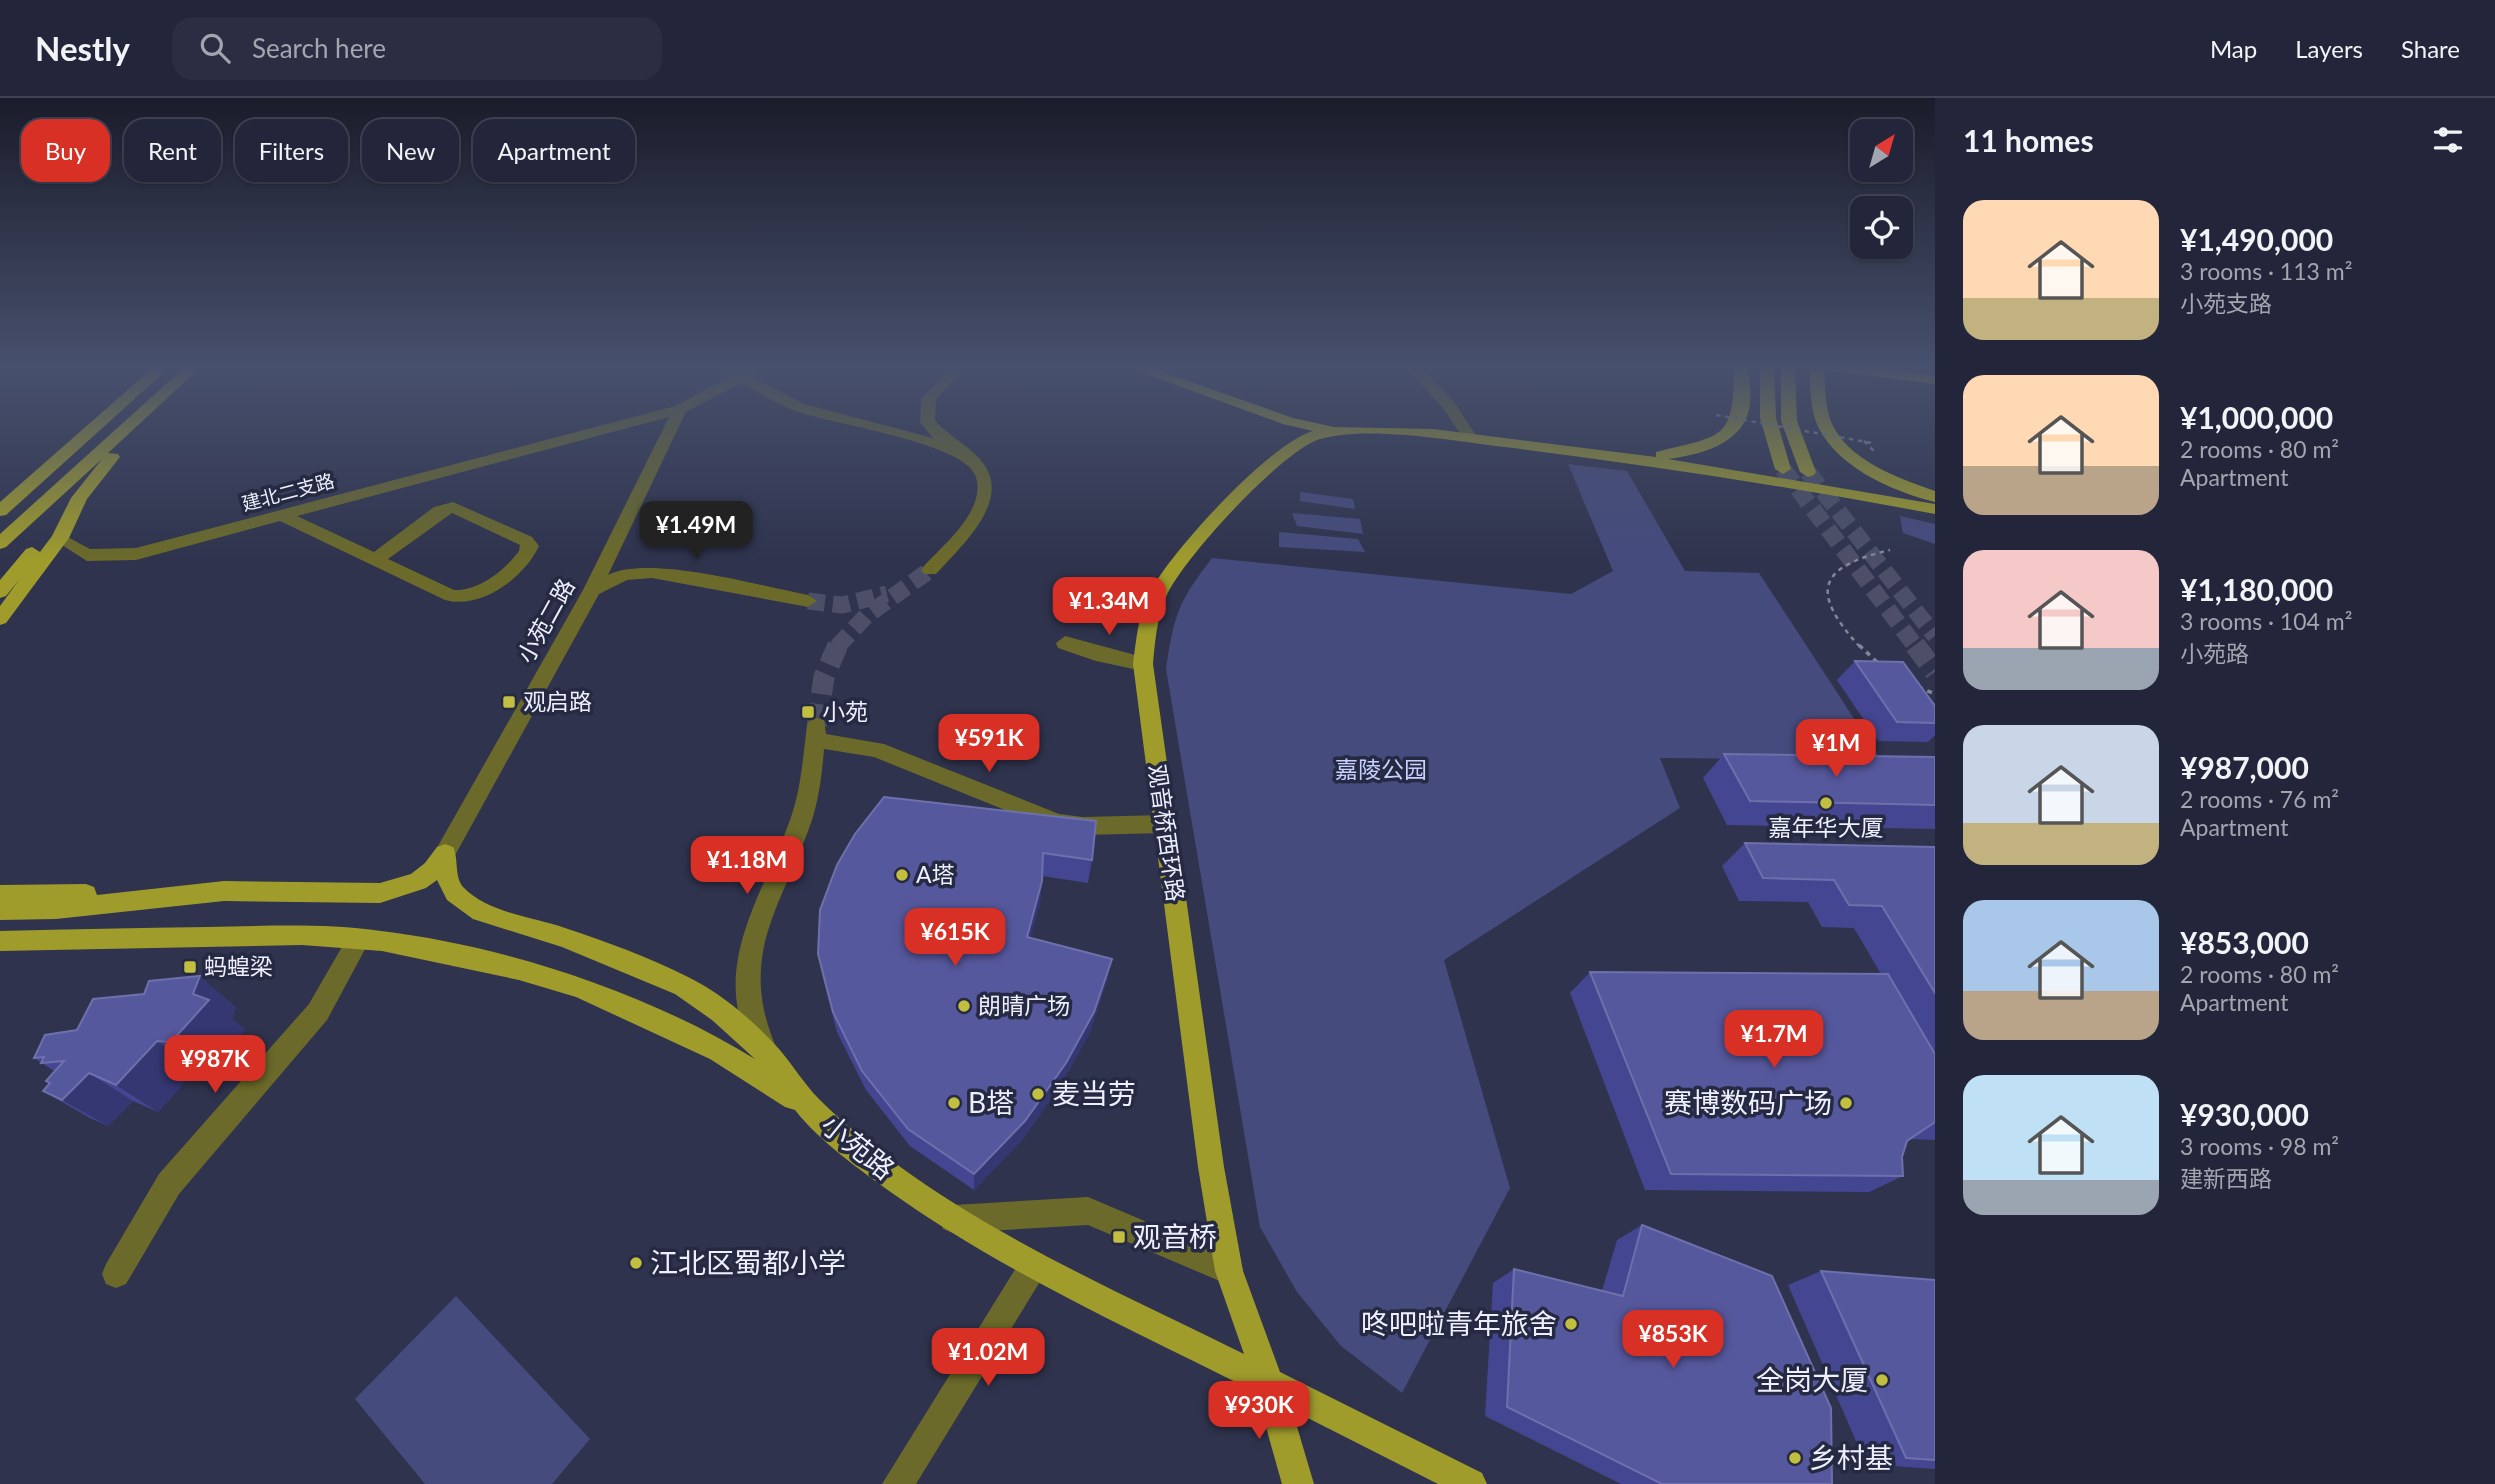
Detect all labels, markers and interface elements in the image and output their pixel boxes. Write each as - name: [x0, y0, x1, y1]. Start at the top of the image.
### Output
- search box: [172, 17, 662, 80]
- text: Nestly: [35, 28, 130, 68]
- icon: search: [196, 29, 234, 67]
- text: Search here: [252, 32, 386, 64]
- text: Map: [2210, 34, 2257, 63]
- text: Layers: [2295, 34, 2363, 63]
- text: Share: [2401, 34, 2460, 63]
- chip: Buy: [21, 119, 110, 182]
- chip: Rent: [124, 119, 221, 182]
- chip: Filters: [235, 119, 348, 182]
- chip: New: [362, 119, 459, 182]
- chip: Apartment: [473, 119, 635, 182]
- north arrow: [1850, 119, 1913, 182]
- map controls: [1850, 119, 1913, 259]
- icon: filters: [2429, 121, 2467, 159]
- text: 11 homes: [1963, 122, 2094, 158]
- button: locate: [1850, 196, 1913, 259]
- text: ¥1,490,000: [2180, 221, 2333, 257]
- icon: home: [2019, 228, 2103, 312]
- text: 3 rooms · 113 m²: [2180, 257, 2352, 285]
- text: 小苑支路: [2180, 289, 2272, 317]
- text: ¥1,000,000: [2180, 399, 2333, 435]
- icon: home: [2019, 403, 2103, 487]
- text: 2 rooms · 80 m²: [2180, 435, 2339, 463]
- text: Apartment: [2180, 463, 2288, 491]
- street label: 建北二支路: [239, 468, 337, 515]
- pin: ¥1.49M: [639, 502, 753, 561]
- text: ¥1.49M: [656, 510, 736, 538]
- text: ¥1,180,000: [2180, 571, 2333, 607]
- street label: 小苑二路: [511, 573, 580, 668]
- pin: ¥1.34M: [1052, 578, 1166, 637]
- icon: home: [2019, 578, 2103, 662]
- text: ¥1.34M: [1069, 586, 1149, 614]
- text: 3 rooms · 104 m²: [2180, 607, 2352, 635]
- text: 小苑路: [2180, 639, 2249, 667]
- place label: 观启路: [523, 687, 592, 715]
- marker: 观启路: [501, 694, 517, 710]
- place label: 小苑: [822, 697, 868, 725]
- marker: 小苑: [800, 704, 816, 720]
- pin: ¥591K: [940, 714, 1038, 774]
- pin: ¥1M: [1802, 720, 1870, 779]
- text: ¥591K: [954, 723, 1024, 751]
- text: ¥1M: [1812, 728, 1860, 756]
- text: ¥987,000: [2180, 749, 2309, 785]
- icon: home: [2019, 753, 2103, 837]
- park label: 嘉陵公园: [1335, 755, 1427, 783]
- street label: 观音桥西环路: [1144, 763, 1190, 903]
- text: 2 rooms · 76 m²: [2180, 785, 2339, 813]
- marker: 嘉年华大厦: [1818, 795, 1834, 811]
- place label: 嘉年华大厦: [1769, 813, 1884, 841]
- text: Apartment: [2180, 813, 2288, 841]
- pin: ¥1.18M: [690, 836, 804, 896]
- text: ¥1.18M: [707, 845, 787, 873]
- place label: A塔: [916, 860, 955, 888]
- marker: A塔: [894, 867, 910, 883]
- pin: ¥615K: [906, 908, 1004, 968]
- text: ¥615K: [920, 917, 990, 945]
- text: ¥853,000: [2180, 924, 2309, 960]
- icon: home: [2019, 928, 2103, 1012]
- place label: 蚂蝗梁: [204, 952, 273, 980]
- marker: 蚂蝗梁: [182, 959, 198, 975]
- text: 2 rooms · 80 m²: [2180, 960, 2339, 988]
- text: Apartment: [2180, 988, 2288, 1016]
- place label: 朗晴广场: [978, 991, 1070, 1019]
- marker: 朗晴广场: [956, 998, 972, 1014]
- pin: ¥1.7M: [1725, 1010, 1823, 1070]
- text: ¥1.7M: [1740, 1019, 1808, 1047]
- pin: ¥987K: [166, 1035, 264, 1095]
- text: ¥987K: [180, 1044, 250, 1072]
- place label: 麦当劳: [1052, 1076, 1136, 1110]
- place label: B塔: [968, 1085, 1014, 1119]
- place label: 赛博数码广场: [1664, 1085, 1832, 1119]
- marker: 麦当劳: [1030, 1086, 1046, 1102]
- marker: B塔: [946, 1095, 962, 1111]
- marker: 赛博数码广场: [1838, 1095, 1854, 1111]
- text: ¥930,000: [2180, 1096, 2309, 1132]
- icon: home: [2019, 1103, 2103, 1187]
- street label: 小苑路: [815, 1107, 902, 1186]
- text: 3 rooms · 98 m²: [2180, 1132, 2339, 1160]
- text: 建新西路: [2180, 1164, 2272, 1192]
- place label: 观音桥: [1133, 1219, 1217, 1253]
- marker: 观音桥: [1111, 1229, 1127, 1245]
- place label: 江北区蜀都小学: [650, 1245, 846, 1279]
- marker: 江北区蜀都小学: [628, 1255, 644, 1271]
- place label: 咚吧啦青年旅舍: [1361, 1306, 1557, 1340]
- pin: ¥853K: [1624, 1310, 1722, 1370]
- marker: 咚吧啦青年旅舍: [1563, 1316, 1579, 1332]
- text: ¥853K: [1638, 1319, 1708, 1347]
- pin: ¥1.02M: [931, 1328, 1045, 1388]
- text: ¥1.02M: [948, 1337, 1028, 1365]
- place label: 全岗大厦: [1756, 1362, 1868, 1396]
- marker: 全岗大厦: [1874, 1372, 1890, 1388]
- pin: ¥930K: [1210, 1382, 1308, 1441]
- text: ¥930K: [1224, 1390, 1294, 1418]
- place label: 乡村基: [1809, 1440, 1893, 1474]
- marker: 乡村基: [1787, 1450, 1803, 1466]

